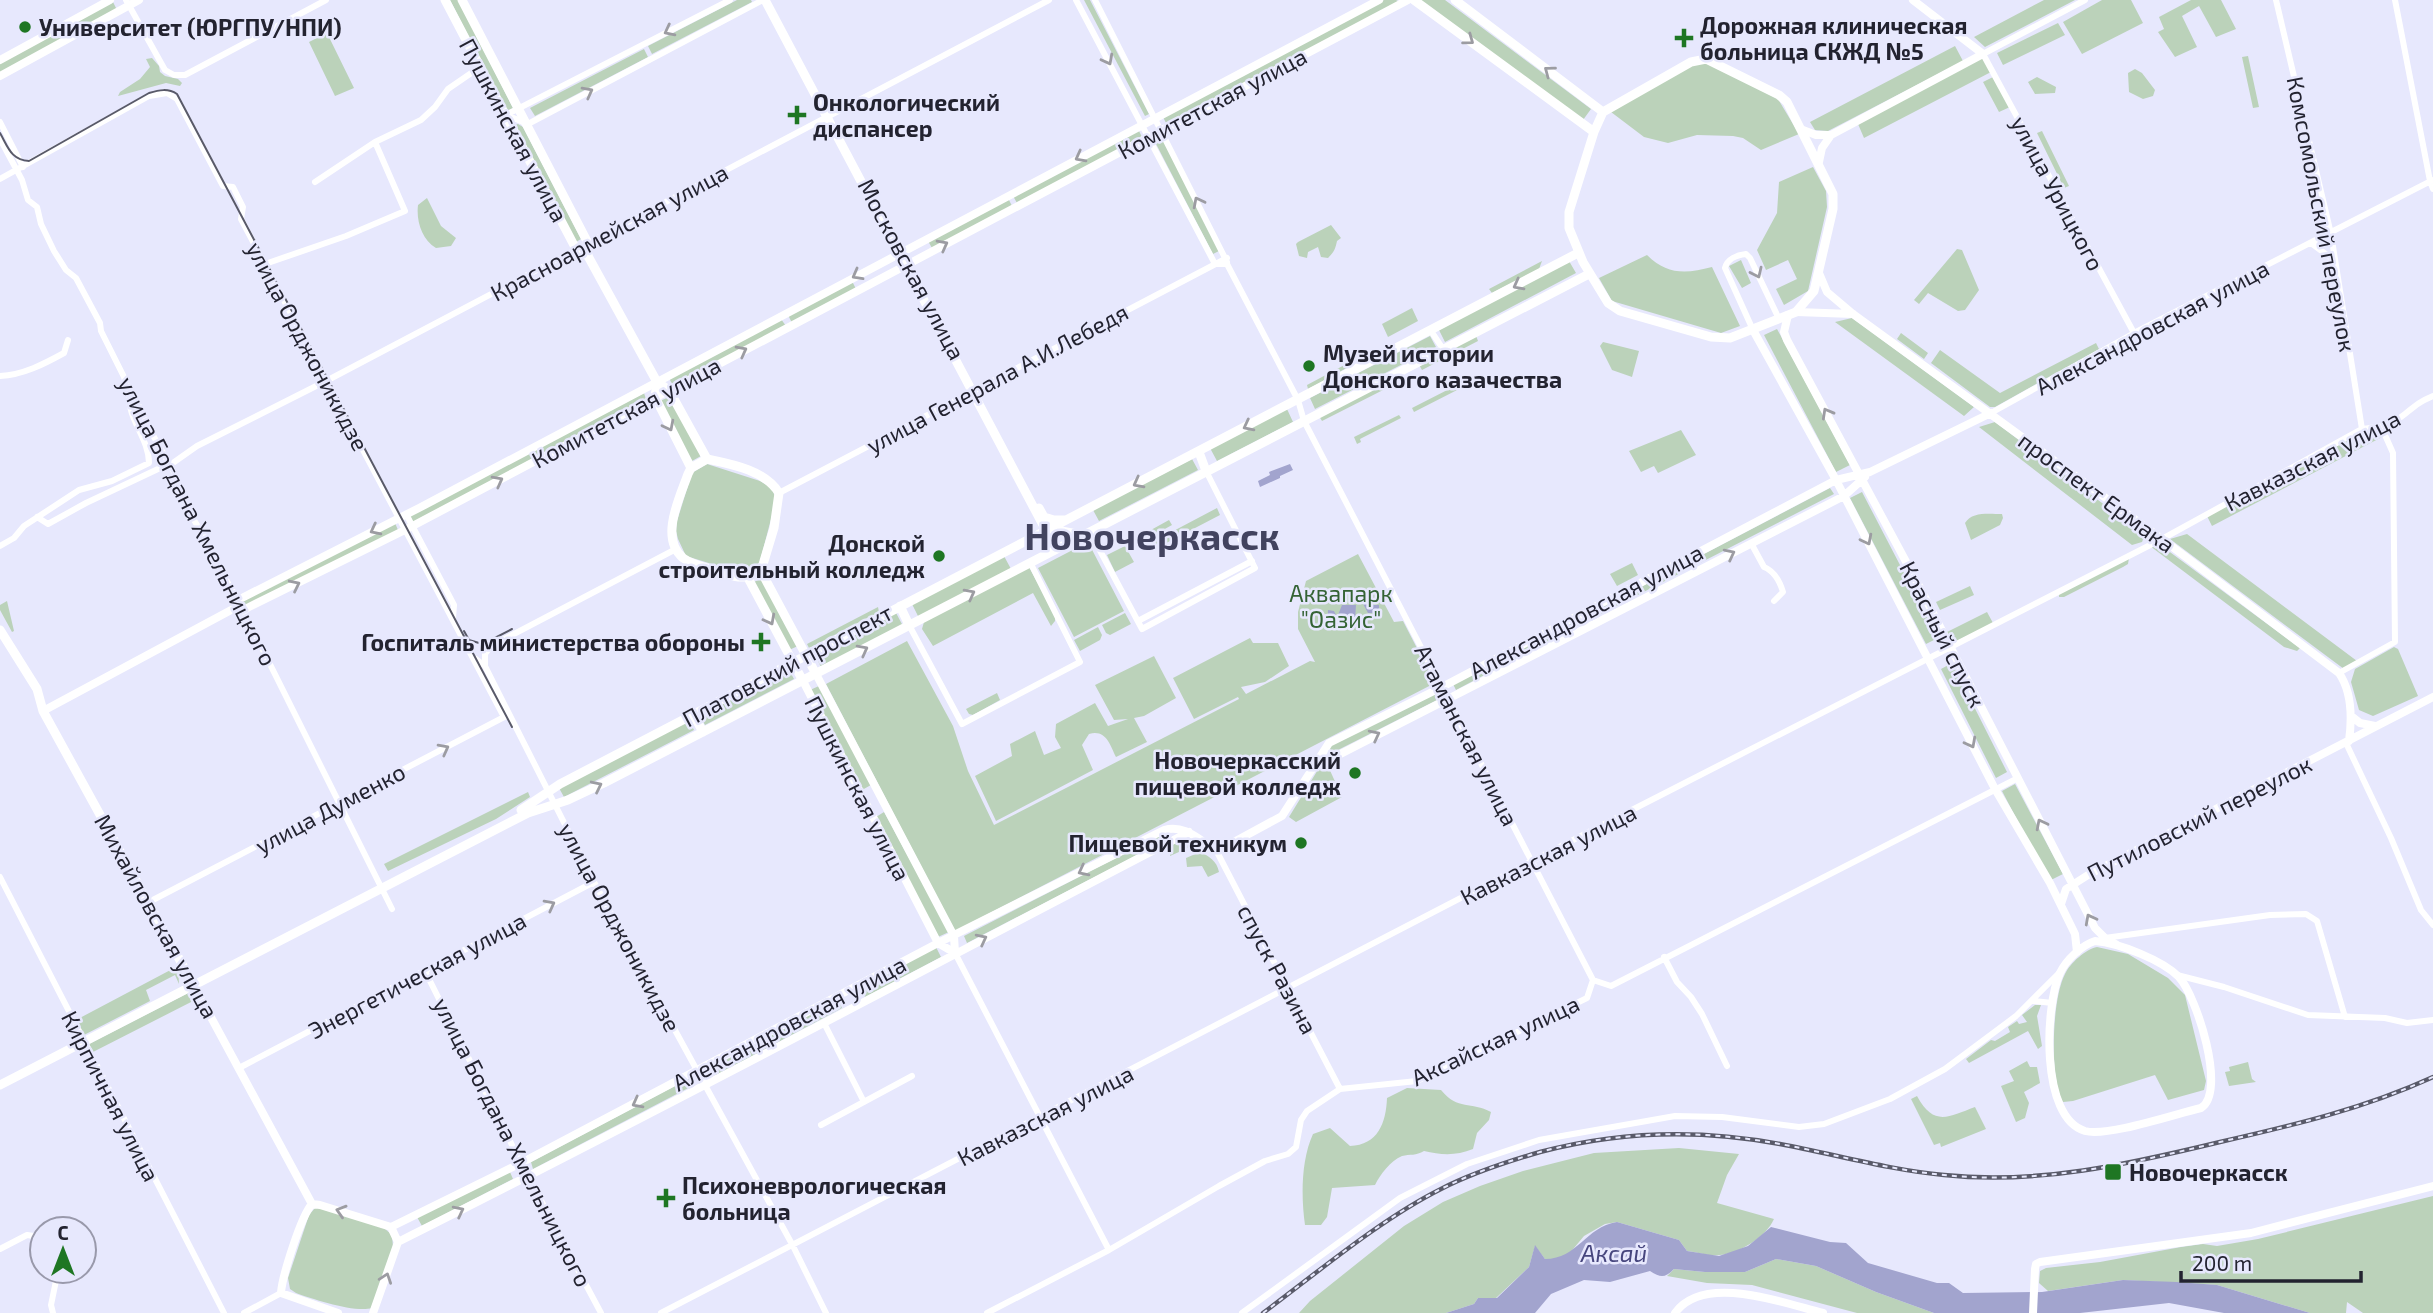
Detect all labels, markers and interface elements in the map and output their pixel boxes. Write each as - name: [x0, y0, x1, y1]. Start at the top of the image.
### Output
- place label: Дорожная клиническая больница СКЖД №5: [1700, 11, 1967, 65]
- place label: Университет (ЮРГПУ/НПИ): [39, 13, 342, 41]
- marker: Университет (ЮРГПУ/НПИ): [17, 19, 33, 35]
- one-way arrow: [664, 23, 677, 37]
- marker: Дорожная клиническая больница СКЖД №5: [1674, 28, 1694, 48]
- one-way arrow: [1461, 32, 1474, 45]
- street label: Пушкинская улица: [453, 34, 574, 227]
- street label: Комитетская улица: [1113, 41, 1312, 165]
- one-way arrow: [1100, 53, 1114, 65]
- one-way arrow: [1544, 67, 1557, 80]
- street label: Комсомольский переулок: [2281, 74, 2362, 354]
- one-way arrow: [581, 87, 593, 101]
- place label: Онкологический диспансер: [813, 88, 1000, 142]
- marker: Онкологический диспансер: [787, 105, 807, 125]
- street label: улица Урицкого: [2005, 111, 2111, 276]
- one-way arrow: [1075, 149, 1087, 162]
- street label: Красноармейская улица: [485, 157, 733, 307]
- street label: Московская улица: [852, 174, 972, 365]
- one-way arrow: [1193, 197, 1207, 209]
- street label: улица Орджоникидзе: [240, 237, 375, 456]
- one-way arrow: [936, 240, 948, 253]
- street label: Александровская улица: [2031, 254, 2274, 401]
- one-way arrow: [1749, 266, 1763, 278]
- one-way arrow: [852, 267, 865, 280]
- one-way arrow: [1513, 276, 1525, 290]
- street label: улица Генерала А.И.Лебедя: [861, 297, 1133, 460]
- place label: Музей истории Донского казачества: [1323, 339, 1562, 393]
- one-way arrow: [735, 346, 747, 359]
- street label: Комитетская улица: [527, 350, 726, 474]
- marker: Музей истории Донского казачества: [1301, 358, 1317, 374]
- street label: улица Богдана Хмельницкого: [112, 372, 283, 671]
- street label: Кавказская улица: [2219, 404, 2405, 517]
- one-way arrow: [1822, 408, 1835, 421]
- one-way arrow: [1243, 417, 1255, 431]
- one-way arrow: [661, 419, 675, 431]
- street label: проспект Ермака: [2013, 426, 2181, 558]
- one-way arrow: [490, 475, 503, 489]
- one-way arrow: [1133, 475, 1145, 488]
- district label: Новочеркасск: [1024, 513, 1280, 557]
- one-way arrow: [369, 522, 382, 535]
- place label: Донской строительный колледж: [659, 529, 925, 583]
- one-way arrow: [1859, 533, 1872, 546]
- street label: Александровская улица: [1465, 538, 1708, 685]
- marker: Донской строительный колледж: [931, 548, 947, 564]
- one-way arrow: [1723, 548, 1736, 562]
- street label: Красный спуск: [1893, 556, 1992, 712]
- one-way arrow: [288, 579, 300, 593]
- park label: Аквапарк "Оазис": [1289, 579, 1393, 633]
- one-way arrow: [963, 589, 975, 602]
- street label: Платовский проспект: [677, 598, 897, 732]
- one-way arrow: [762, 613, 776, 625]
- place label: Госпиталь министерства обороны: [361, 628, 745, 656]
- marker: Госпиталь министерства обороны: [751, 632, 771, 652]
- street label: Атаманская улица: [1408, 640, 1525, 831]
- one-way arrow: [855, 644, 868, 658]
- street label: Пушкинская улица: [798, 691, 917, 886]
- one-way arrow: [1368, 730, 1380, 744]
- one-way arrow: [1963, 736, 1977, 748]
- one-way arrow: [437, 743, 449, 757]
- place label: Новочеркасский пищевой колледж: [1135, 746, 1341, 800]
- street label: Путиловский переулок: [2082, 749, 2316, 888]
- street label: улица Думенко: [250, 757, 410, 860]
- marker: Новочеркасский пищевой колледж: [1347, 765, 1363, 781]
- one-way arrow: [590, 781, 602, 795]
- street label: Кавказская улица: [1455, 798, 1641, 911]
- street label: Михайловская улица: [88, 809, 225, 1023]
- street label: улица Орджоникидзе: [552, 818, 687, 1037]
- one-way arrow: [2036, 818, 2050, 831]
- place label: Пищевой техникум: [1069, 829, 1287, 857]
- marker: Пищевой техникум: [1293, 835, 1309, 851]
- one-way arrow: [1077, 863, 1090, 877]
- street label: спуск Разина: [1231, 899, 1324, 1039]
- one-way arrow: [543, 900, 555, 914]
- street label: Энергетическая улица: [303, 906, 531, 1045]
- one-way arrow: [2085, 913, 2098, 926]
- one-way arrow: [974, 934, 987, 948]
- street label: Александровская улица: [668, 950, 911, 1097]
- street label: Аксайская улица: [1406, 989, 1584, 1092]
- street label: улица Богдана Хмельницкого: [427, 993, 598, 1292]
- street label: Кирпичная улица: [55, 1006, 166, 1186]
- street label: Кавказская улица: [952, 1059, 1138, 1172]
- one-way arrow: [632, 1095, 644, 1108]
- place label: Новочеркасск: [2129, 1158, 2288, 1186]
- marker: Новочеркасск: [2103, 1162, 2123, 1182]
- place label: Психоневрологическая больница: [682, 1171, 947, 1225]
- marker: Психоневрологическая больница: [656, 1188, 676, 1208]
- one-way arrow: [336, 1205, 348, 1220]
- one-way arrow: [452, 1206, 464, 1220]
- north arrow: [28, 1215, 98, 1285]
- text: С: [57, 1221, 69, 1244]
- water label: Аксай: [1580, 1238, 1647, 1267]
- scale bar: [2181, 1240, 2361, 1284]
- text: 200 m: [2192, 1250, 2252, 1275]
- one-way arrow: [378, 1272, 392, 1284]

